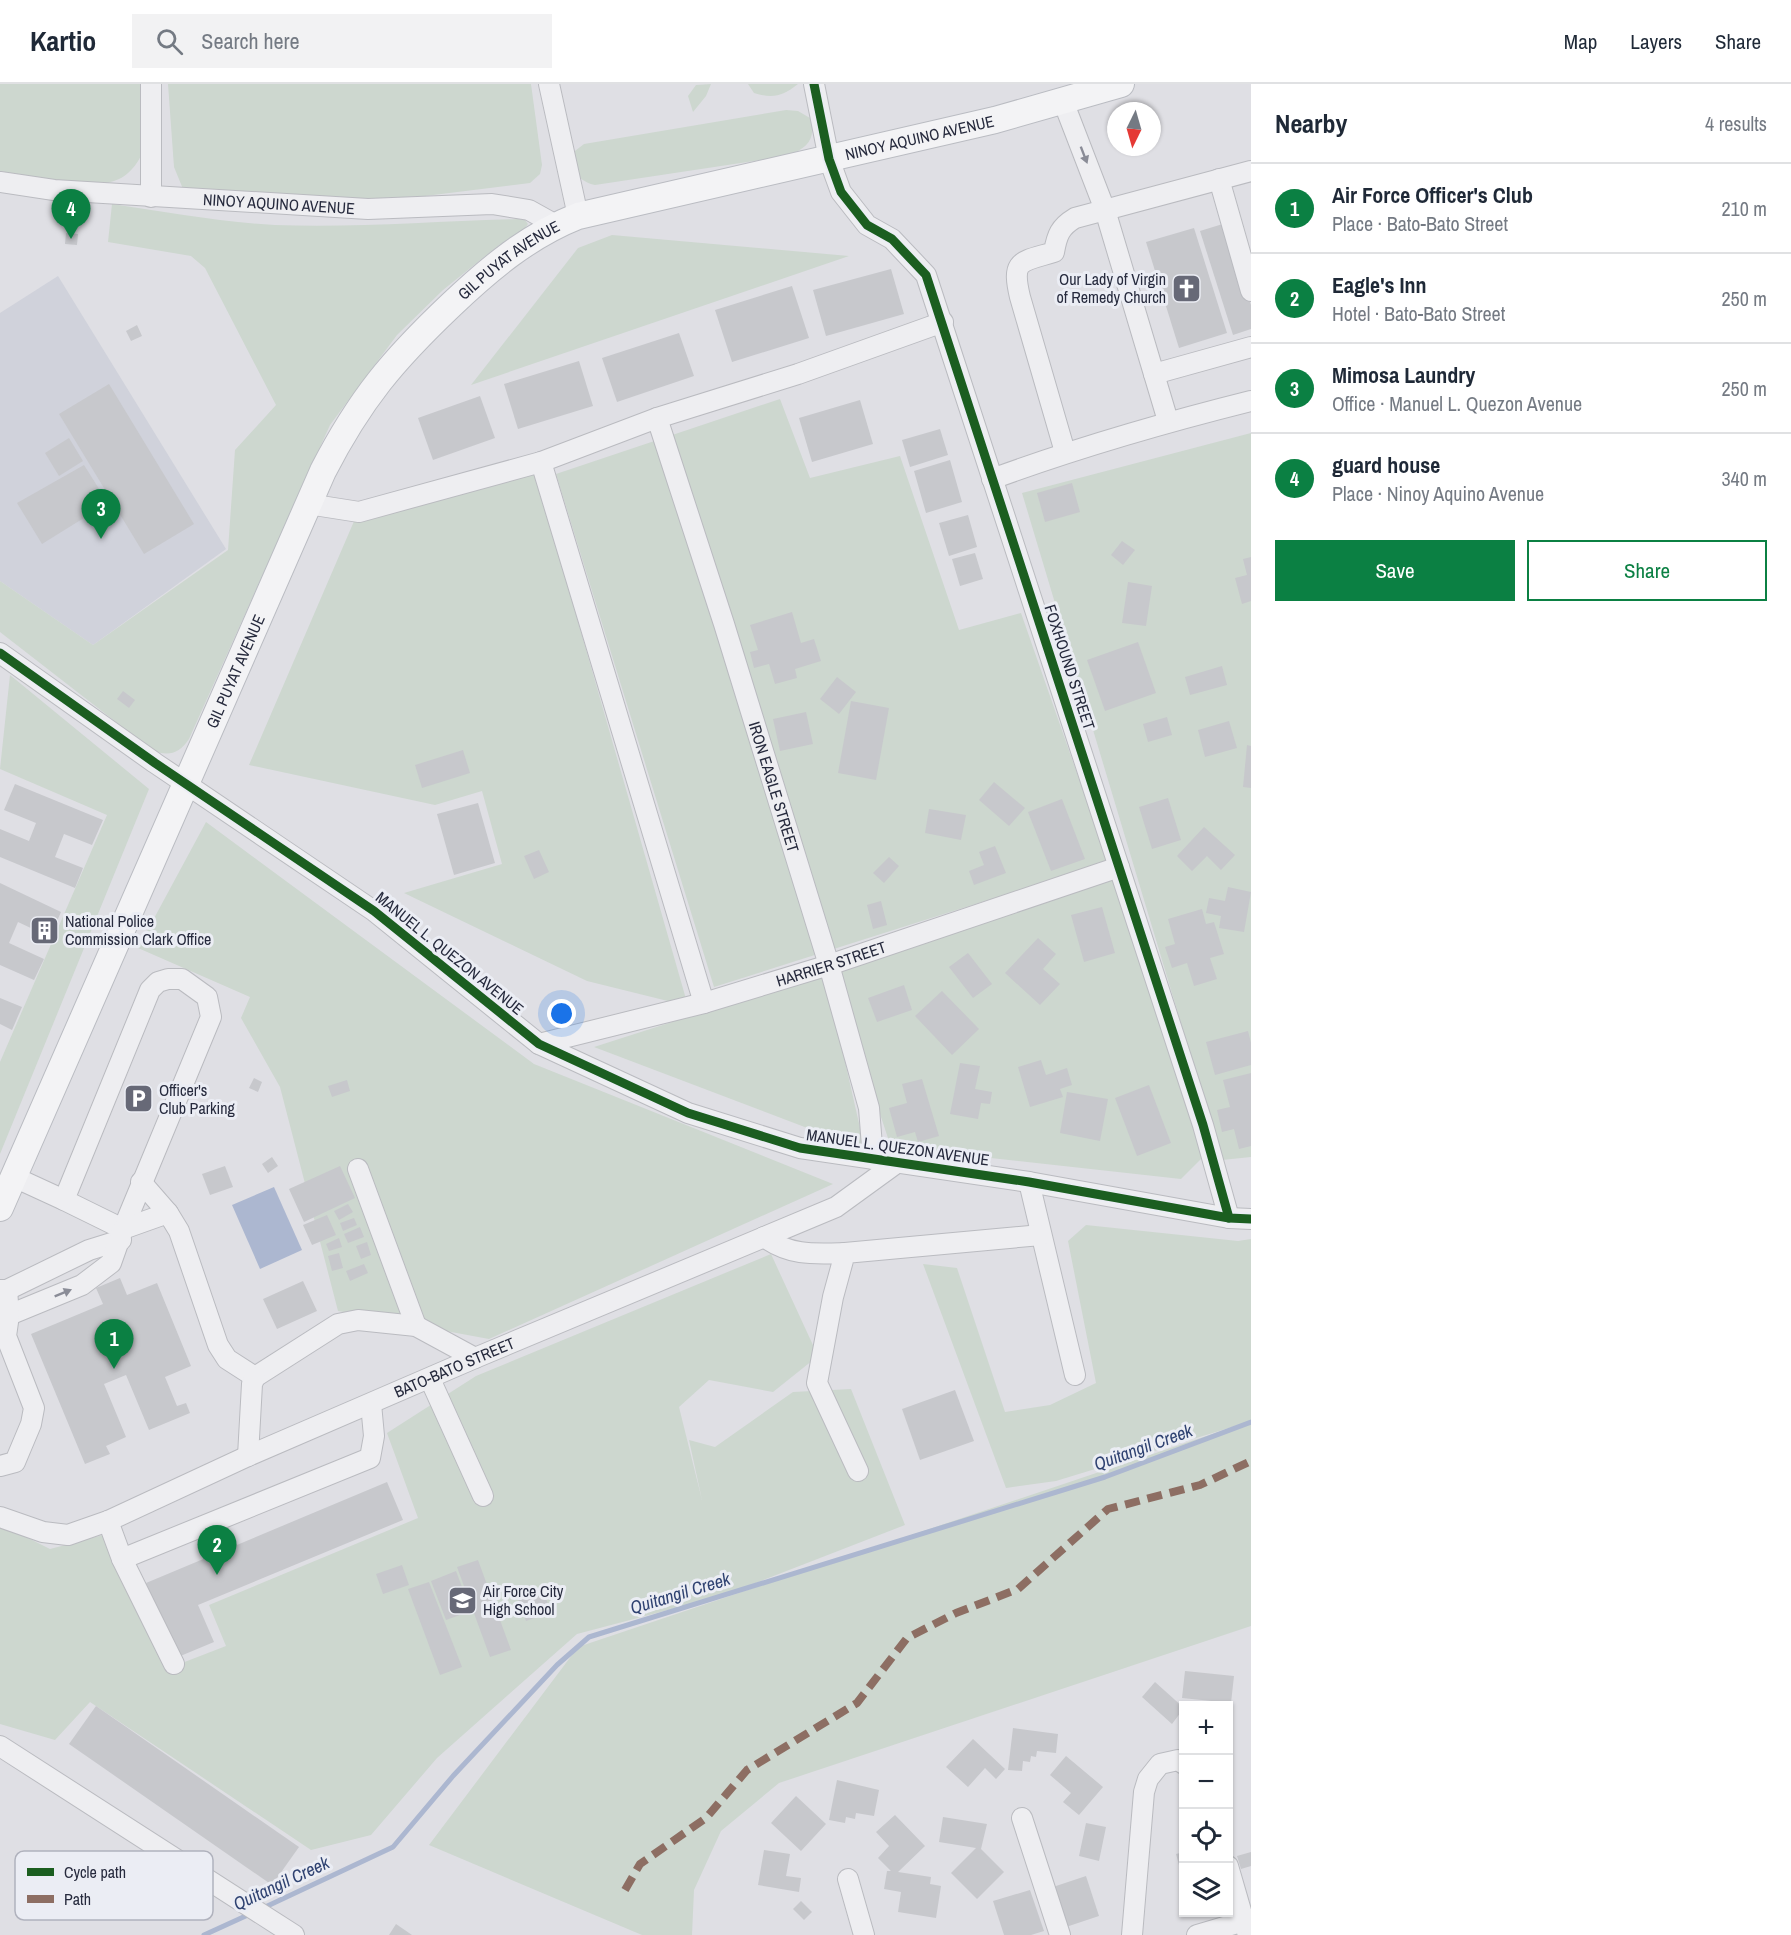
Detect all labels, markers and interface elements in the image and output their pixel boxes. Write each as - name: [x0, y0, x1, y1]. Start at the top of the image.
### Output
- search box: [132, 14, 552, 68]
- text: Kartio: [30, 22, 96, 60]
- icon: search: [153, 25, 186, 58]
- text: Search here: [201, 26, 300, 56]
- text: Map: [1564, 27, 1597, 56]
- text: Layers: [1630, 27, 1682, 56]
- text: Share: [1715, 27, 1761, 56]
- north arrow: [1107, 102, 1161, 156]
- text: Nearby: [1275, 106, 1347, 141]
- street label: NINOY AQUINO AVENUE: [843, 110, 996, 165]
- text: 4 results: [1705, 110, 1767, 137]
- one-way arrow: [1080, 146, 1089, 164]
- text: Air Force Officer's Club: [1332, 180, 1533, 210]
- street label: NINOY AQUINO AVENUE: [202, 188, 356, 219]
- pin: 4: [52, 190, 90, 239]
- text: 1: [1290, 195, 1299, 222]
- text: 210 m: [1721, 195, 1767, 222]
- text: Place · Bato-Bato Street: [1332, 210, 1508, 237]
- street label: GIL PUYAT AVENUE: [453, 215, 563, 304]
- place label: Our Lady of Virgin of Remedy Church: [1057, 268, 1166, 308]
- text: Eagle's Inn: [1332, 270, 1427, 300]
- church icon: Our Lady of Virgin of Remedy Church: [1171, 272, 1203, 304]
- text: 2: [1290, 285, 1299, 312]
- text: 250 m: [1721, 285, 1767, 312]
- text: Hotel · Bato-Bato Street: [1332, 300, 1505, 327]
- text: Mimosa Laundry: [1332, 360, 1475, 390]
- text: 3: [1290, 375, 1299, 402]
- text: 250 m: [1721, 375, 1767, 402]
- text: Office · Manuel L. Quezon Avenue: [1332, 390, 1582, 417]
- text: guard house: [1332, 450, 1440, 480]
- text: 4: [1290, 465, 1299, 492]
- text: 340 m: [1721, 465, 1767, 492]
- text: Place · Ninoy Aquino Avenue: [1332, 480, 1544, 507]
- pin: 3: [82, 490, 120, 539]
- button: Save: [1275, 540, 1515, 601]
- button: Share: [1527, 540, 1767, 601]
- street label: FOXHOUND STREET: [1039, 602, 1101, 732]
- street label: GIL PUYAT AVENUE: [201, 611, 270, 732]
- street label: IRON EAGLE STREET: [744, 719, 805, 855]
- street label: MANUEL L. QUEZON AVENUE: [371, 886, 529, 1020]
- place label: National Police Commission Clark Office: [65, 910, 211, 950]
- building icon: National Police Commission Clark Office: [28, 914, 60, 946]
- street label: HARRIER STREET: [773, 935, 889, 992]
- your location: [547, 999, 576, 1028]
- place label: Officer's Club Parking: [159, 1079, 236, 1119]
- parking icon: Officer's Club Parking: [122, 1083, 154, 1115]
- street label: MANUEL L. QUEZON AVENUE: [805, 1123, 991, 1171]
- one-way arrow: [54, 1288, 72, 1297]
- pin: 1: [94, 1320, 134, 1369]
- street label: BATO-BATO STREET: [391, 1332, 518, 1403]
- water label: Quitangil Creek: [1090, 1417, 1196, 1476]
- pin: 2: [198, 1526, 236, 1575]
- water label: Quitangil Creek: [627, 1566, 734, 1620]
- place label: Air Force City High School: [482, 1580, 564, 1620]
- school or university icon: Air Force City High School: [446, 1584, 478, 1616]
- map controls: [1179, 1701, 1233, 1917]
- button: +: [1179, 1701, 1233, 1755]
- button: −: [1179, 1755, 1233, 1809]
- button: locate: [1179, 1809, 1233, 1863]
- water label: Quitangil Creek: [229, 1850, 334, 1916]
- legend: [15, 1851, 213, 1920]
- text: Cycle path: [64, 1861, 126, 1883]
- button: layers: [1179, 1863, 1233, 1917]
- text: Path: [64, 1888, 91, 1910]

